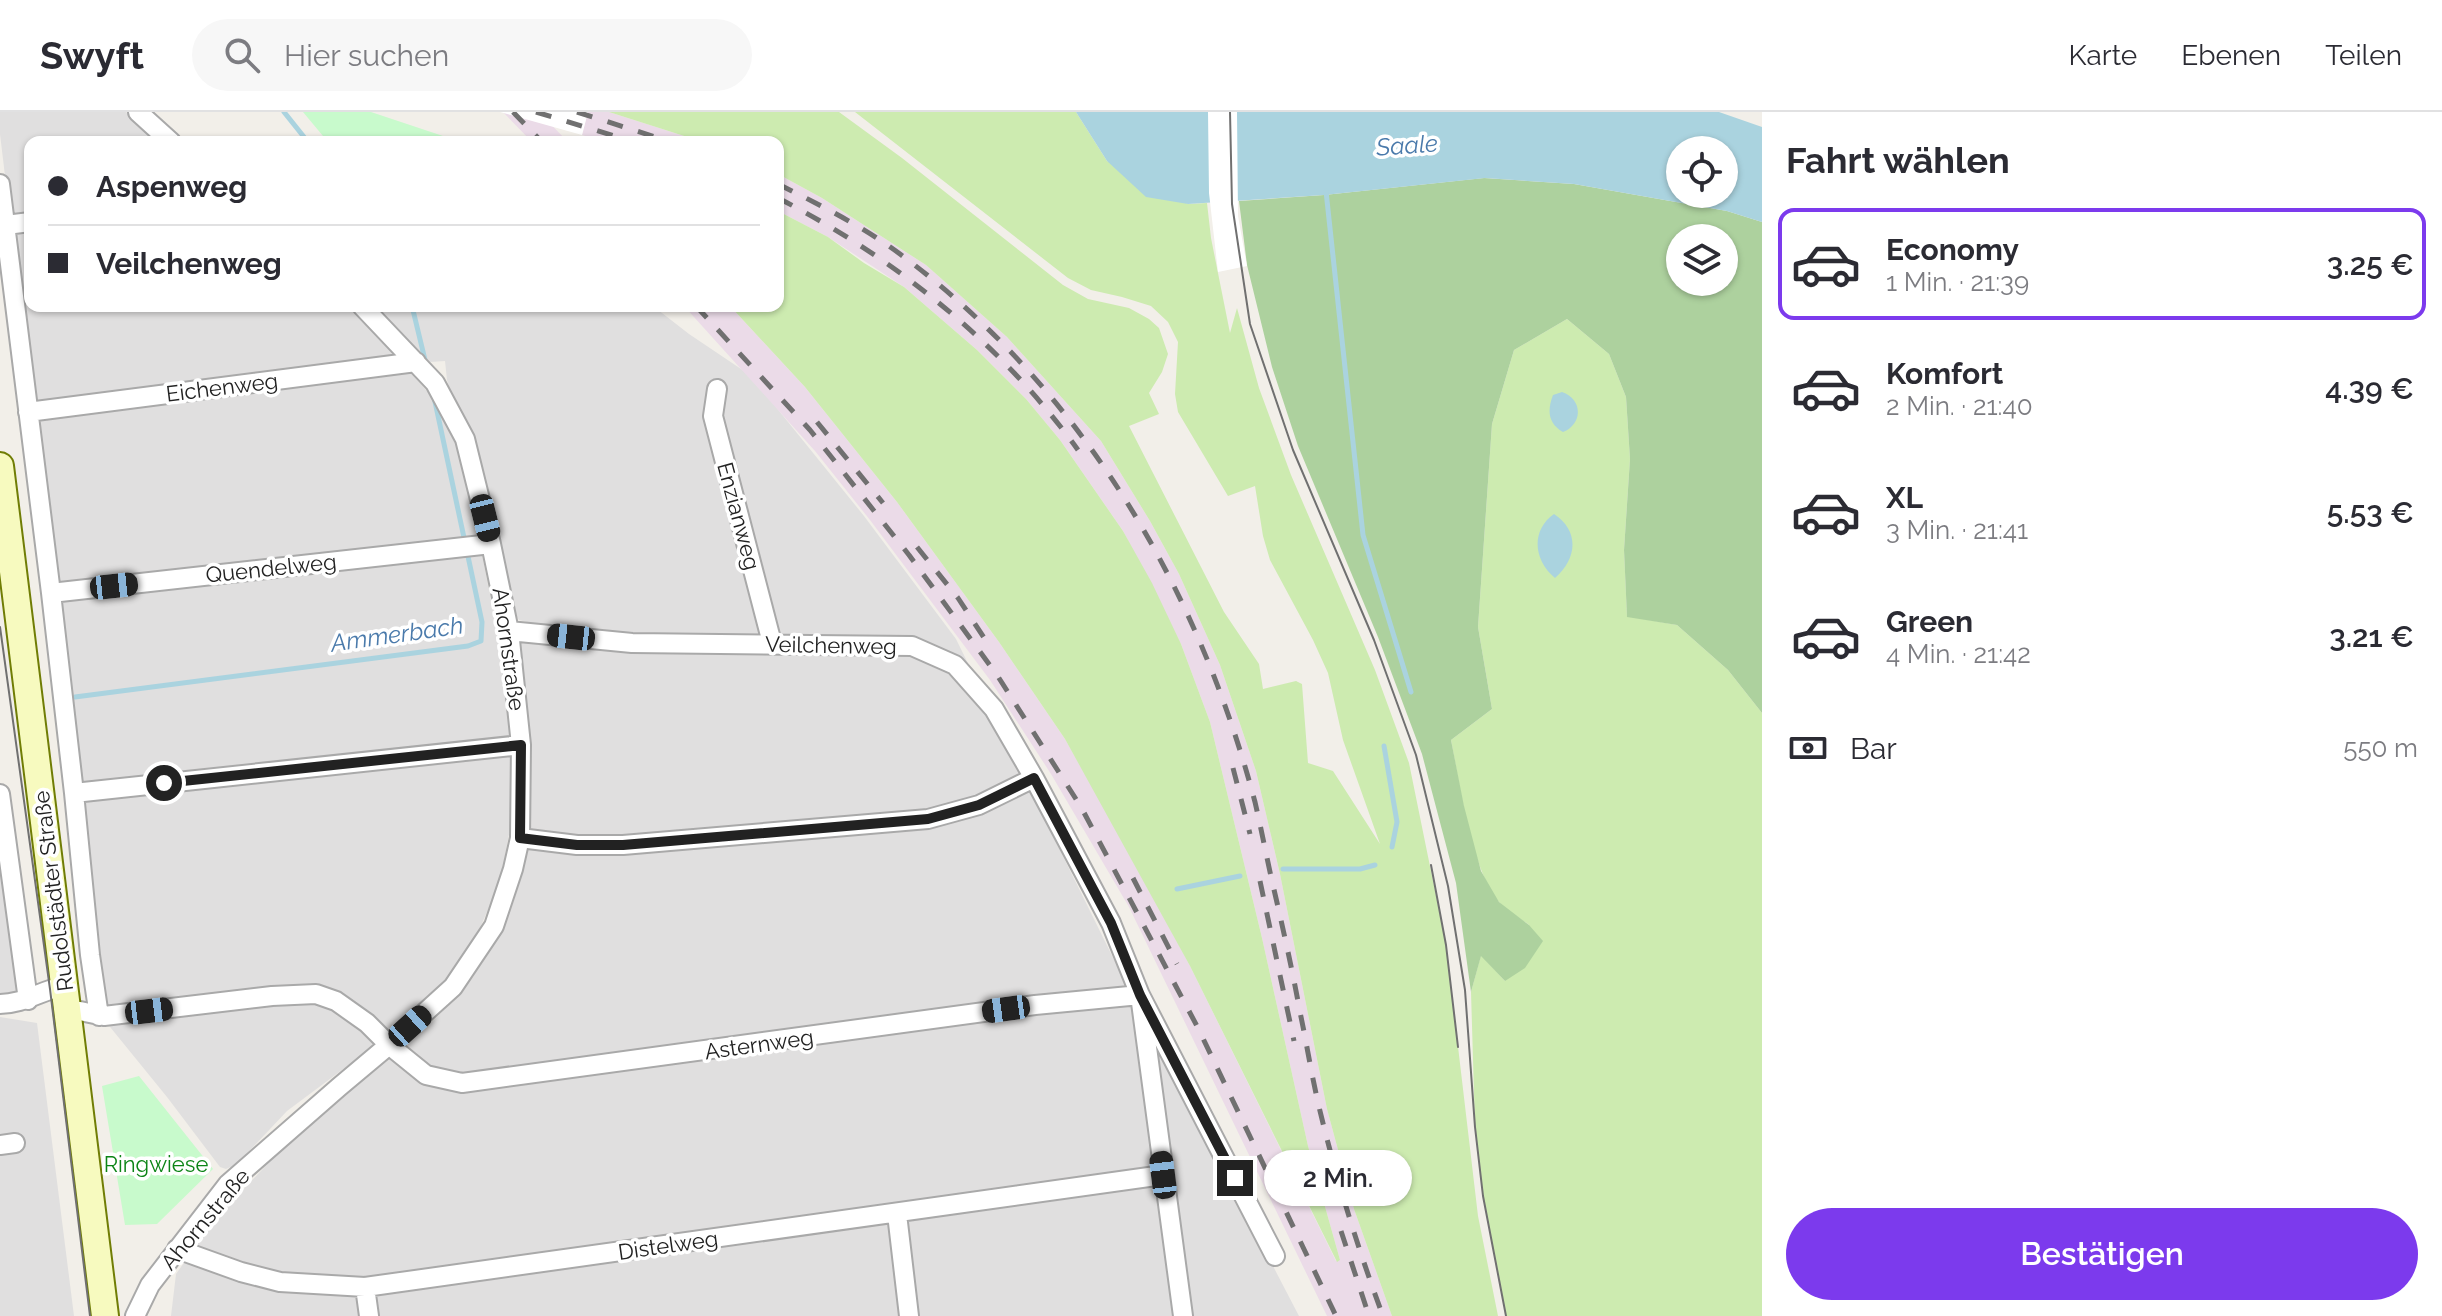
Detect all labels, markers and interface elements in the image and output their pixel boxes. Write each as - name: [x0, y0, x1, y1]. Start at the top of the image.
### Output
- search box: [192, 19, 752, 91]
- text: Swyft: [40, 33, 144, 78]
- icon: search: [220, 33, 264, 77]
- text: Hier suchen: [284, 38, 449, 73]
- text: Karte: [2069, 39, 2137, 72]
- text: Ebenen: [2181, 39, 2281, 72]
- text: Teilen: [2325, 39, 2402, 72]
- water label: Saale: [1374, 128, 1439, 162]
- map controls: [1666, 136, 1738, 296]
- button: locate: [1666, 136, 1738, 208]
- text: Fahrt wählen: [1786, 139, 2010, 181]
- text: Aspenweg: [96, 169, 247, 204]
- button: layers: [1666, 224, 1738, 296]
- icon: car: [1790, 228, 1862, 300]
- text: Economy: [1886, 232, 2019, 267]
- text: Veilchenweg: [96, 246, 282, 281]
- text: 3.25 €: [2327, 247, 2414, 282]
- text: 1 Min. · 21:39: [1886, 267, 2029, 297]
- icon: car: [1790, 352, 1862, 424]
- text: Komfort: [1886, 356, 2003, 391]
- street label: Eichenweg: [165, 367, 279, 407]
- text: 4.39 €: [2325, 371, 2414, 406]
- text: 2 Min. · 21:40: [1886, 391, 2033, 421]
- street label: Enzianweg: [712, 459, 766, 573]
- icon: car: [1790, 476, 1862, 548]
- text: XL: [1886, 480, 1923, 515]
- car: [468, 492, 502, 544]
- text: 5.53 €: [2327, 495, 2414, 530]
- text: 3 Min. · 21:41: [1886, 515, 2028, 545]
- street label: Quendelweg: [204, 548, 338, 588]
- car: [89, 572, 139, 600]
- street label: Ahornstraße: [487, 586, 531, 712]
- icon: car: [1790, 600, 1862, 672]
- text: Green: [1886, 604, 1973, 639]
- water label: Ammerbach: [327, 610, 465, 658]
- text: 3.21 €: [2329, 619, 2414, 654]
- car: [546, 623, 596, 651]
- street label: Veilchenweg: [765, 631, 897, 659]
- text: 4 Min. · 21:42: [1886, 639, 2031, 669]
- icon: cash: [1786, 726, 1830, 770]
- text: Bar: [1850, 731, 1897, 766]
- text: 550 m: [2343, 733, 2418, 763]
- route start: [146, 765, 182, 801]
- street label: Rudolstädter Straße: [28, 789, 78, 993]
- car: [981, 994, 1031, 1024]
- car: [124, 996, 174, 1026]
- car: [384, 1001, 436, 1051]
- street label: Asternweg: [703, 1023, 815, 1065]
- car: [1148, 1150, 1178, 1200]
- callout: 2 Min.: [1263, 1150, 1411, 1206]
- park label: Ringwiese: [104, 1151, 208, 1177]
- route end: [1217, 1160, 1253, 1196]
- street label: Ahornstraße: [155, 1163, 255, 1275]
- text: 2 Min.: [1303, 1163, 1373, 1193]
- button: Bestätigen: [1786, 1208, 2418, 1300]
- street label: Distelweg: [616, 1225, 720, 1265]

